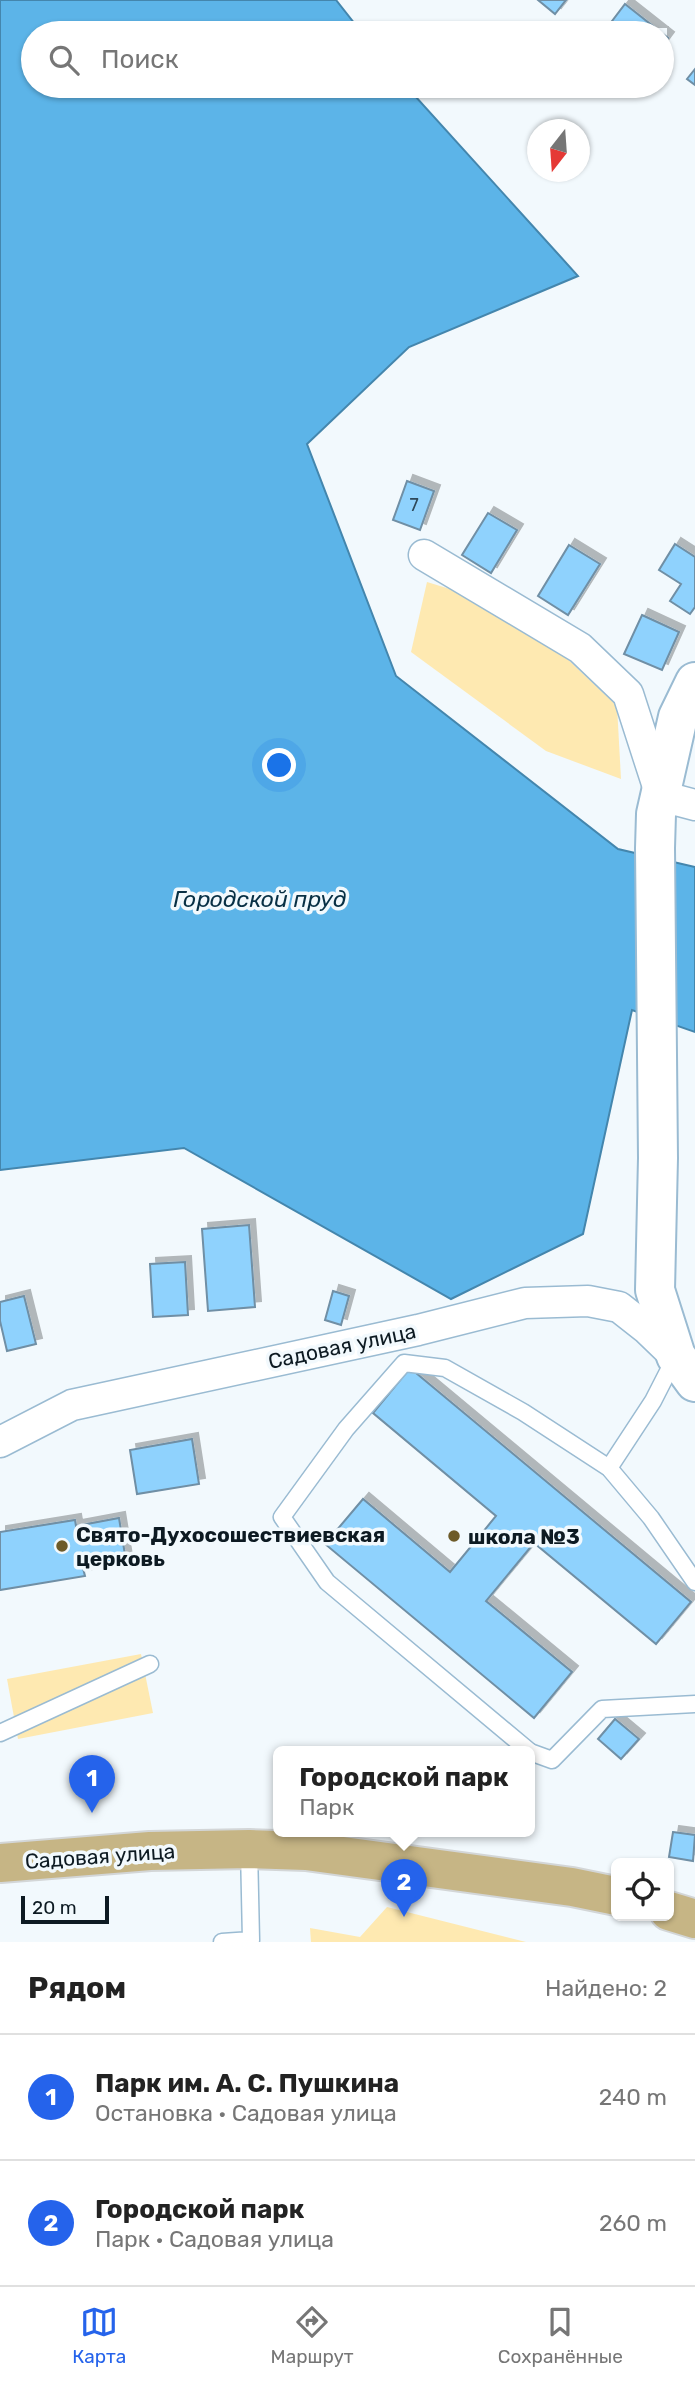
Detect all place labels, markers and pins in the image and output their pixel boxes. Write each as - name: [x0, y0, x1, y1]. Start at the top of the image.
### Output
- place label: Свято-Духосошествиевская церковь: [76, 1522, 385, 1571]
- place label: школа №3: [468, 1524, 580, 1549]
- marker: школа №3: [446, 1528, 462, 1544]
- marker: Свято-Духосошествиевская церковь: [54, 1538, 70, 1554]
- pin: 1: [69, 1755, 115, 1813]
- pin: 2: [381, 1859, 427, 1917]

